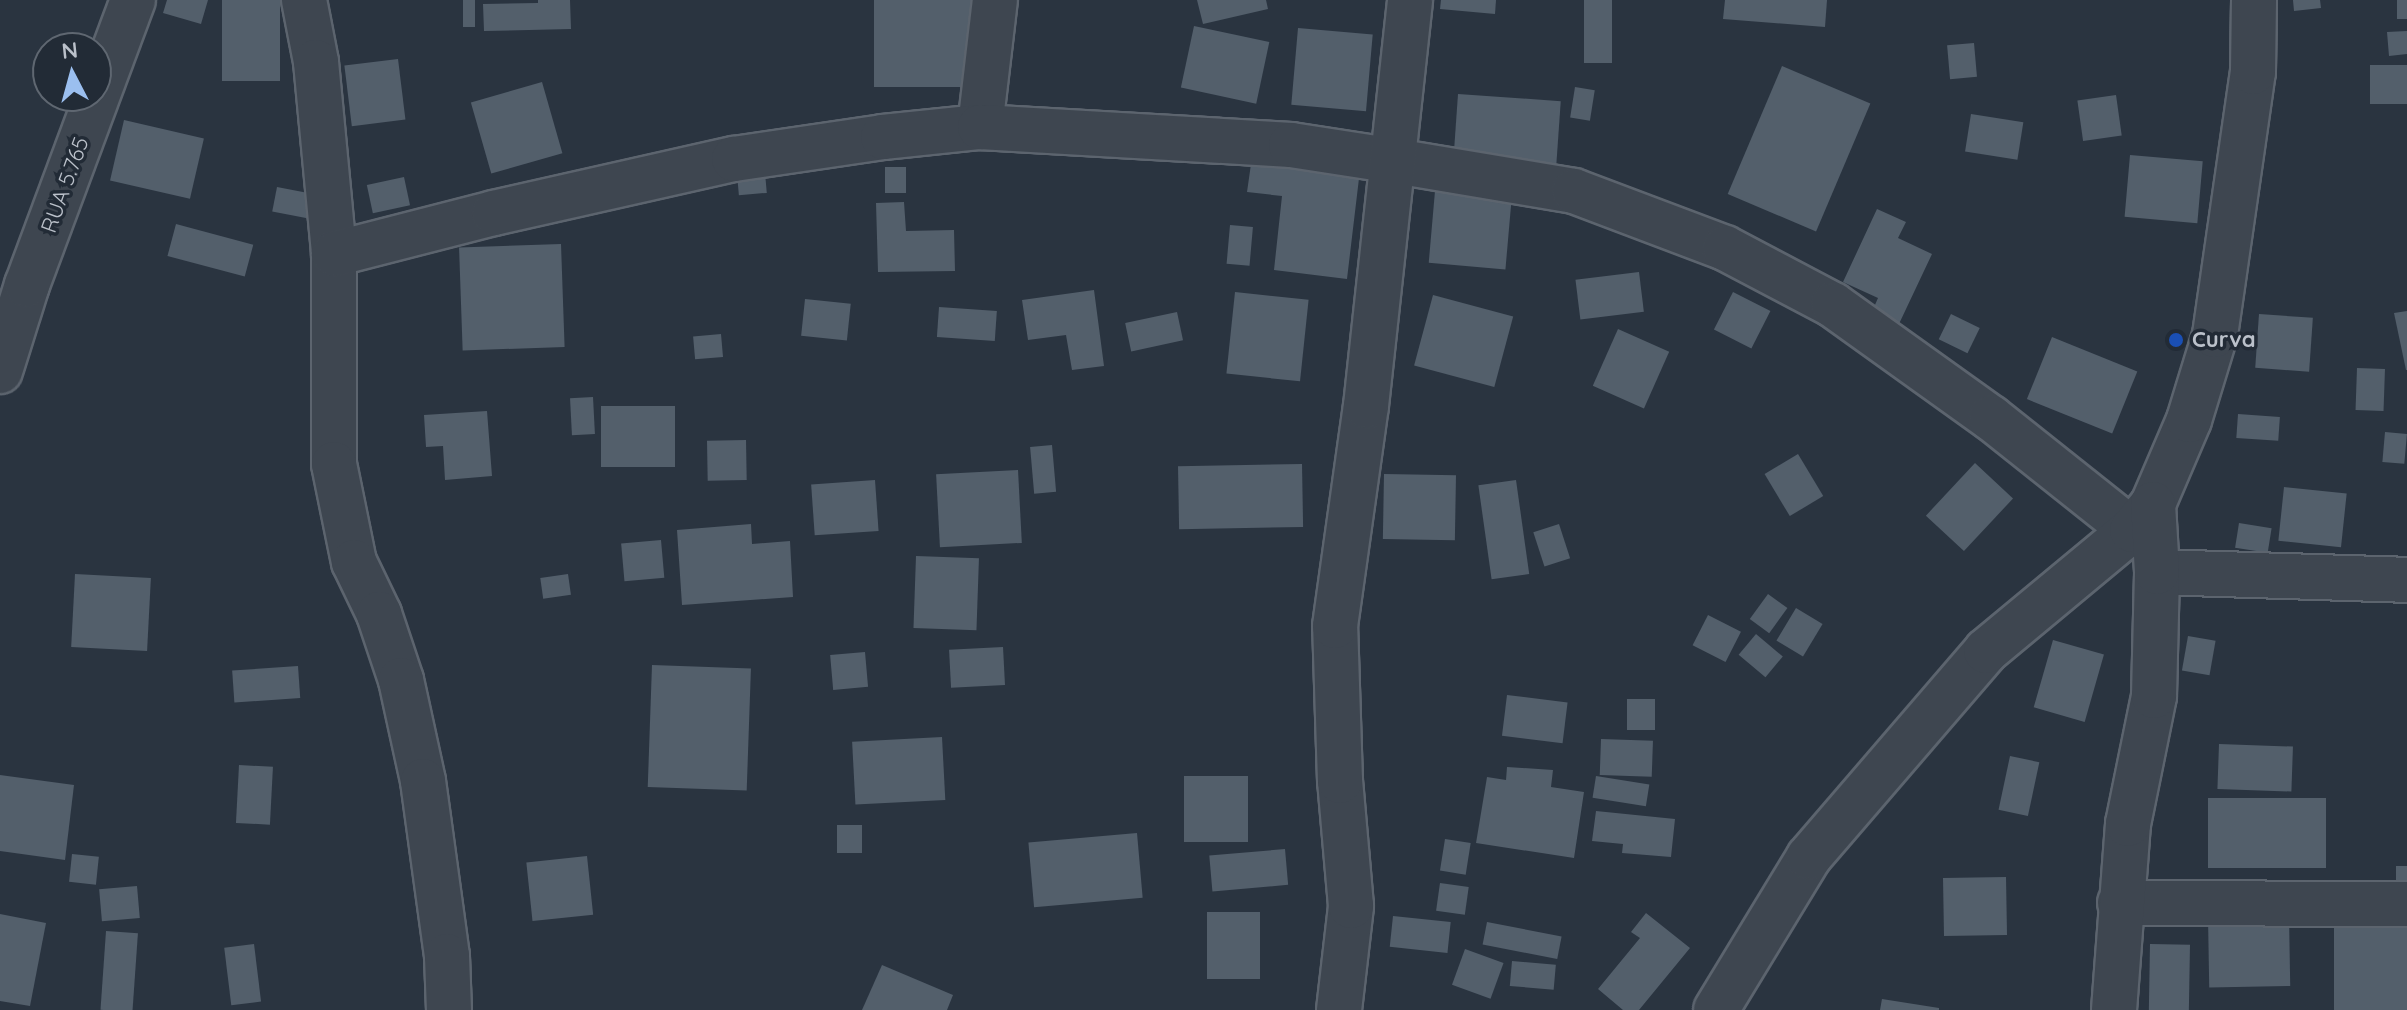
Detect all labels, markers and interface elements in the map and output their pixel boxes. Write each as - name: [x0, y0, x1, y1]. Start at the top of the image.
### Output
- north arrow: [32, 32, 112, 112]
- text: N: [60, 35, 79, 65]
- street label: RUA 5.765: [35, 133, 95, 237]
- place label: Curva: [2192, 327, 2255, 353]
- marker: Curva: [2167, 331, 2185, 349]

